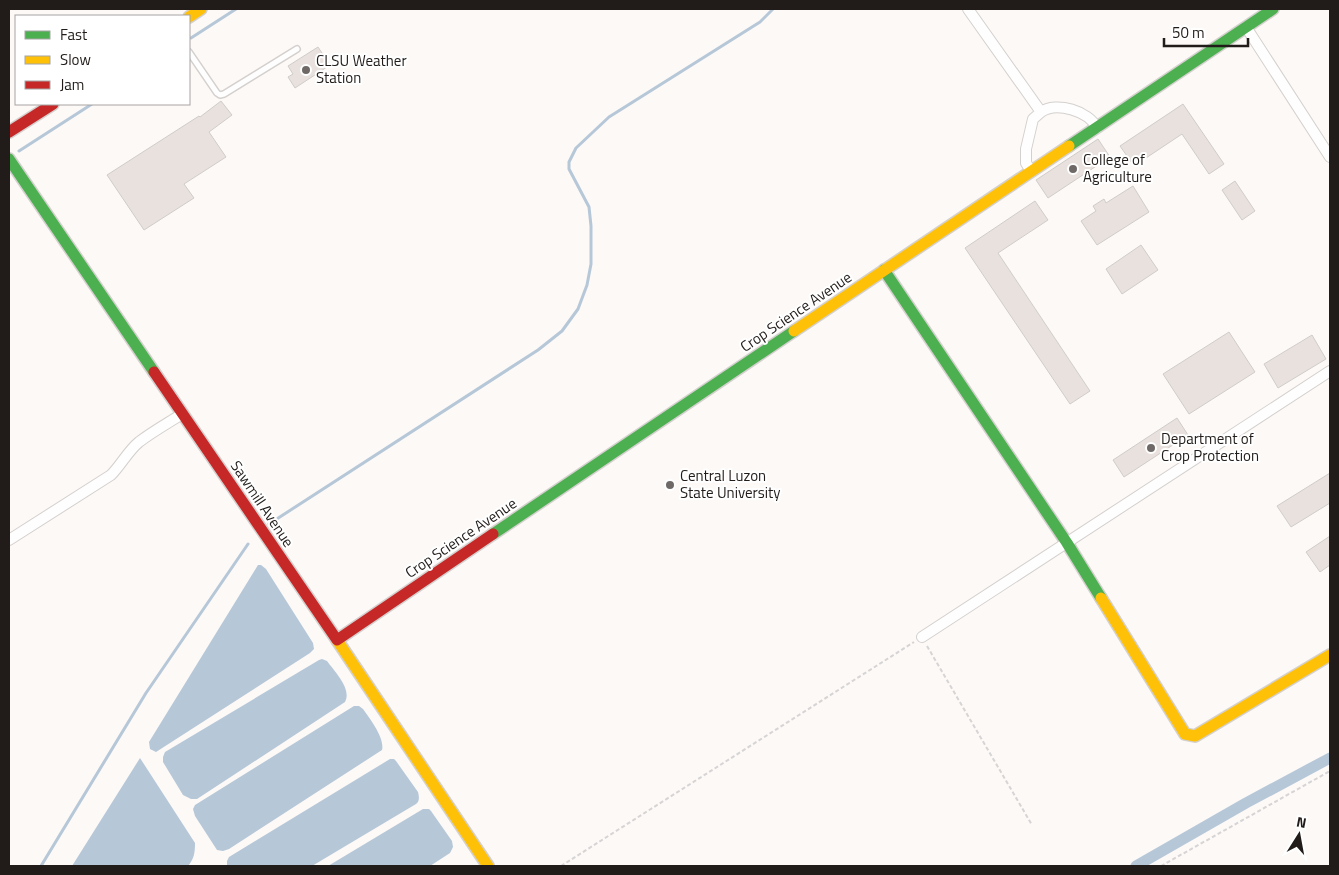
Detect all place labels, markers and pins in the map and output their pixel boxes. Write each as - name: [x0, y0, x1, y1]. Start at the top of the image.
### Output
- place label: CLSU Weather Station: [316, 49, 407, 89]
- marker: CLSU Weather Station: [300, 64, 312, 76]
- place label: College of Agriculture: [1083, 148, 1152, 188]
- marker: College of Agriculture: [1067, 163, 1079, 175]
- place label: Department of Crop Protection: [1161, 427, 1259, 467]
- marker: Department of Crop Protection: [1145, 442, 1157, 454]
- place label: Central Luzon State University: [680, 464, 781, 504]
- marker: Central Luzon State University: [664, 479, 676, 491]

